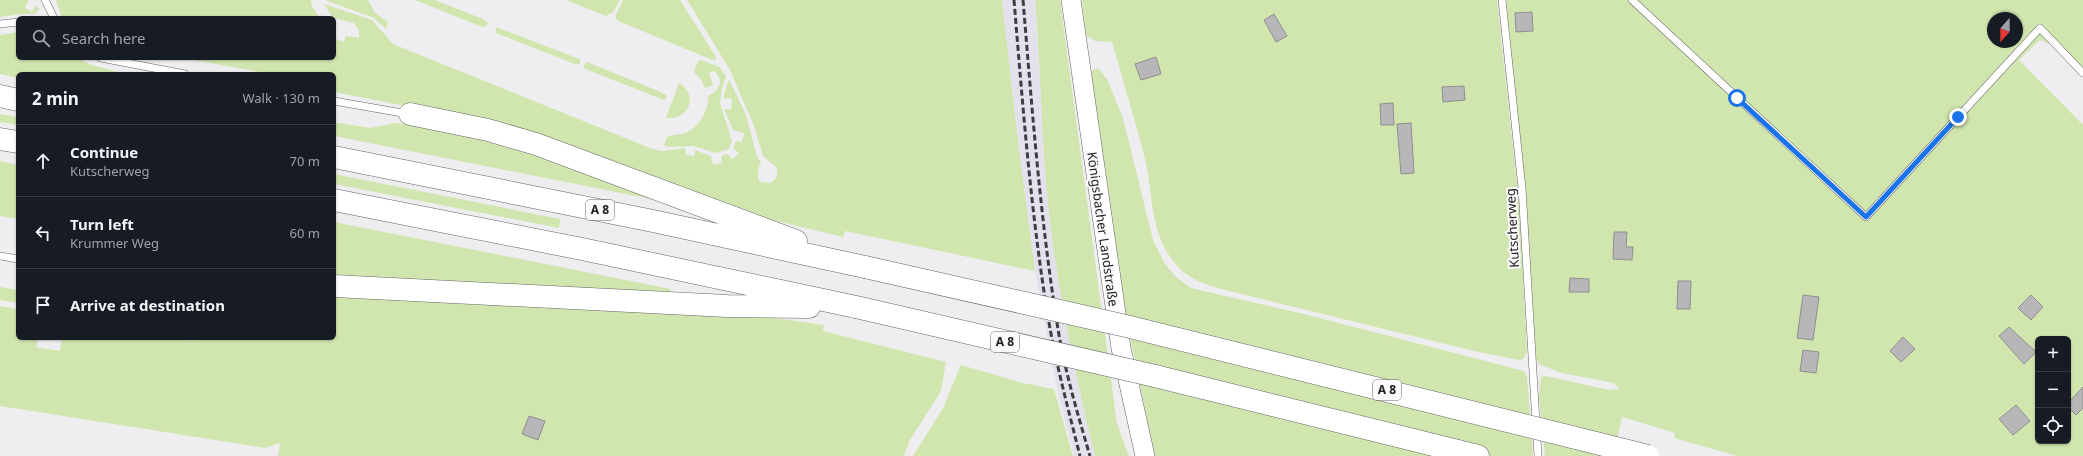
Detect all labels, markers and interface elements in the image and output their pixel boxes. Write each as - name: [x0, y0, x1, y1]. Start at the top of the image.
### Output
- north arrow: [1987, 12, 2023, 48]
- search box: [16, 16, 336, 60]
- icon: search: [30, 27, 52, 49]
- text: Search here: [62, 28, 145, 48]
- text: 2 min: [32, 87, 79, 110]
- text: Walk · 130 m: [242, 89, 320, 107]
- route start: [1728, 89, 1746, 107]
- route end: [1949, 108, 1967, 126]
- text: Continue: [70, 142, 138, 162]
- icon: ahead: [32, 150, 54, 172]
- street label: Königsbacher Landstraße: [1083, 150, 1123, 308]
- text: 70 m: [290, 152, 320, 170]
- text: Kutscherweg: [70, 162, 150, 180]
- street label: Kutscherweg: [1501, 188, 1523, 268]
- road number: A 8: [586, 200, 614, 220]
- text: Turn left: [70, 214, 134, 234]
- icon: left: [32, 222, 54, 244]
- text: 60 m: [290, 224, 320, 242]
- text: Krummer Weg: [70, 234, 159, 252]
- icon: arrive: [32, 294, 54, 316]
- text: Arrive at destination: [70, 295, 225, 315]
- road number: A 8: [991, 332, 1019, 352]
- map controls: [2035, 336, 2071, 444]
- button: +: [2035, 336, 2071, 372]
- button: −: [2035, 372, 2071, 408]
- road number: A 8: [1373, 380, 1401, 400]
- button: locate: [2035, 408, 2071, 444]

